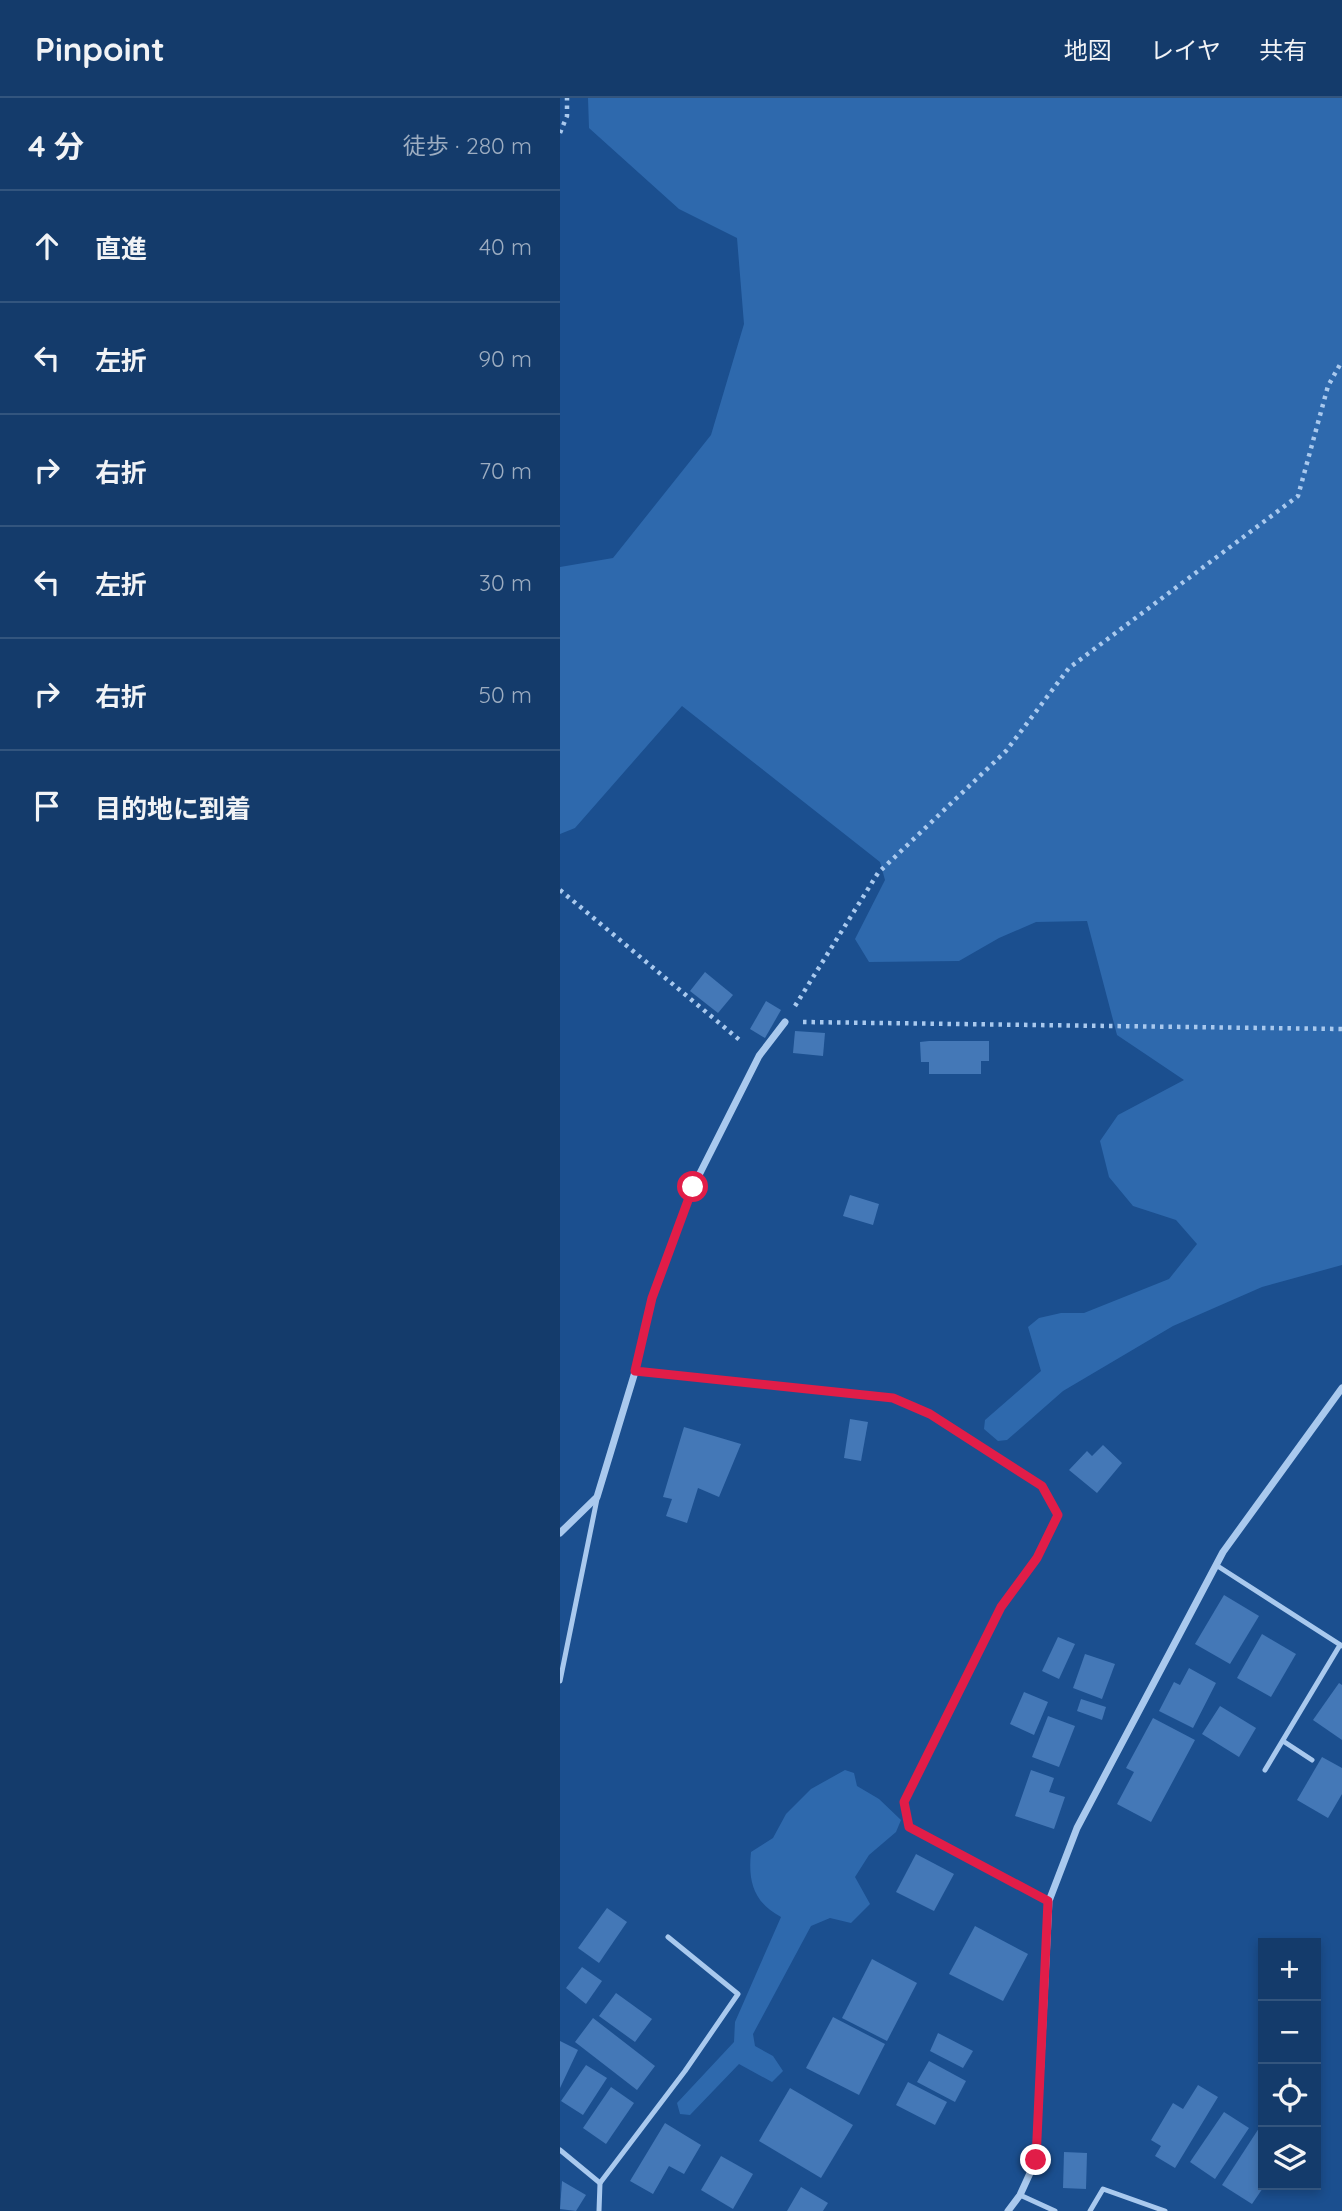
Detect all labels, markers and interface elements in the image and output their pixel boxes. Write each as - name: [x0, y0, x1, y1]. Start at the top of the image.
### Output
- text: Pinpoint: [35, 28, 165, 69]
- text: 地図: [1064, 35, 1112, 65]
- text: レイヤ: [1150, 35, 1221, 65]
- text: 共有: [1259, 35, 1307, 65]
- text: 4 分: [28, 127, 84, 165]
- text: 徒歩 · 280 m: [403, 131, 532, 160]
- icon: ahead: [28, 227, 66, 265]
- text: 直進: [95, 232, 147, 265]
- text: 40 m: [479, 232, 532, 261]
- icon: left: [28, 339, 66, 377]
- text: 左折: [95, 344, 147, 377]
- text: 90 m: [478, 344, 532, 373]
- icon: right: [28, 451, 66, 489]
- text: 右折: [95, 456, 147, 489]
- text: 70 m: [479, 456, 532, 485]
- icon: left: [28, 563, 66, 601]
- text: 左折: [95, 568, 147, 601]
- text: 30 m: [479, 568, 532, 597]
- icon: right: [28, 675, 66, 713]
- text: 右折: [95, 680, 147, 713]
- text: 50 m: [479, 680, 532, 709]
- icon: arrive: [28, 787, 66, 825]
- text: 目的地に到着: [95, 792, 251, 825]
- route start: [677, 1171, 708, 1202]
- map controls: [1258, 1938, 1321, 2190]
- button: +: [1258, 1938, 1321, 2001]
- button: −: [1258, 2001, 1321, 2064]
- button: locate: [1258, 2064, 1321, 2127]
- button: layers: [1258, 2127, 1321, 2190]
- route end: [1020, 2144, 1051, 2175]

